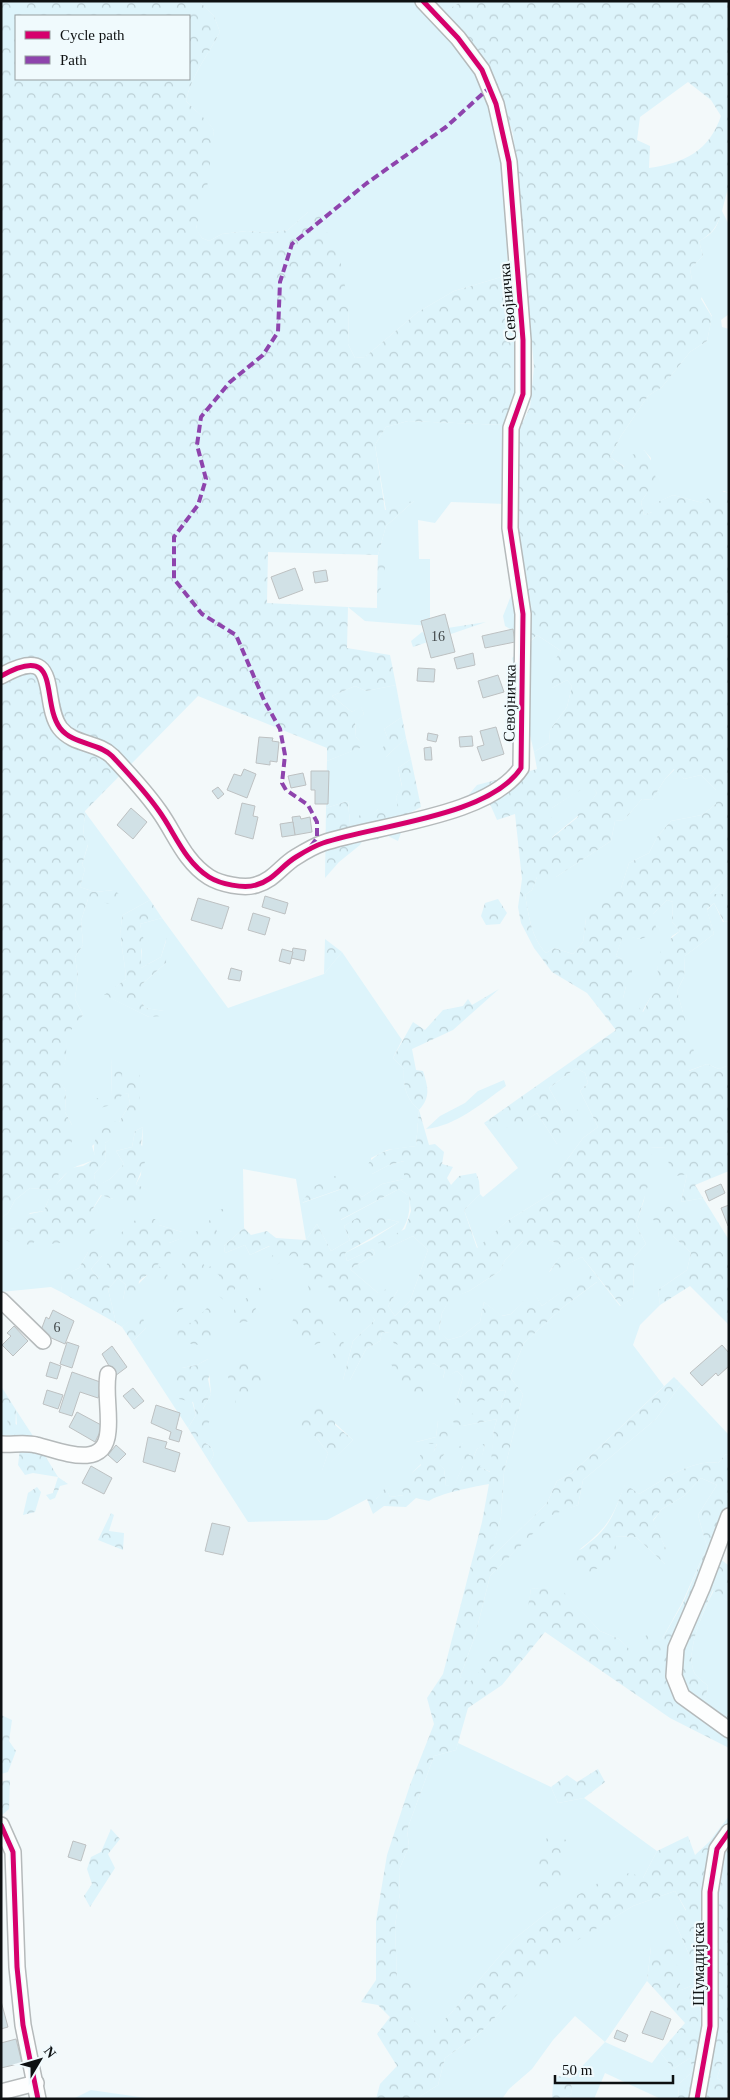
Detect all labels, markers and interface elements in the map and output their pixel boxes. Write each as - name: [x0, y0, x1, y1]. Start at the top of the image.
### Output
- legend: [15, 15, 190, 80]
- text: Cycle path: [60, 27, 125, 43]
- text: Path: [60, 52, 87, 68]
- street label: Севојничка: [496, 262, 520, 341]
- house number: 16: [431, 629, 445, 644]
- street label: Севојничка: [500, 664, 520, 742]
- house number: 6: [54, 1320, 61, 1335]
- street label: Шумадијска: [690, 1922, 708, 2006]
- north arrow: [15, 2035, 65, 2085]
- text: N: [41, 2044, 59, 2061]
- scale bar: [555, 2052, 672, 2084]
- text: 50 m: [562, 2062, 593, 2078]

